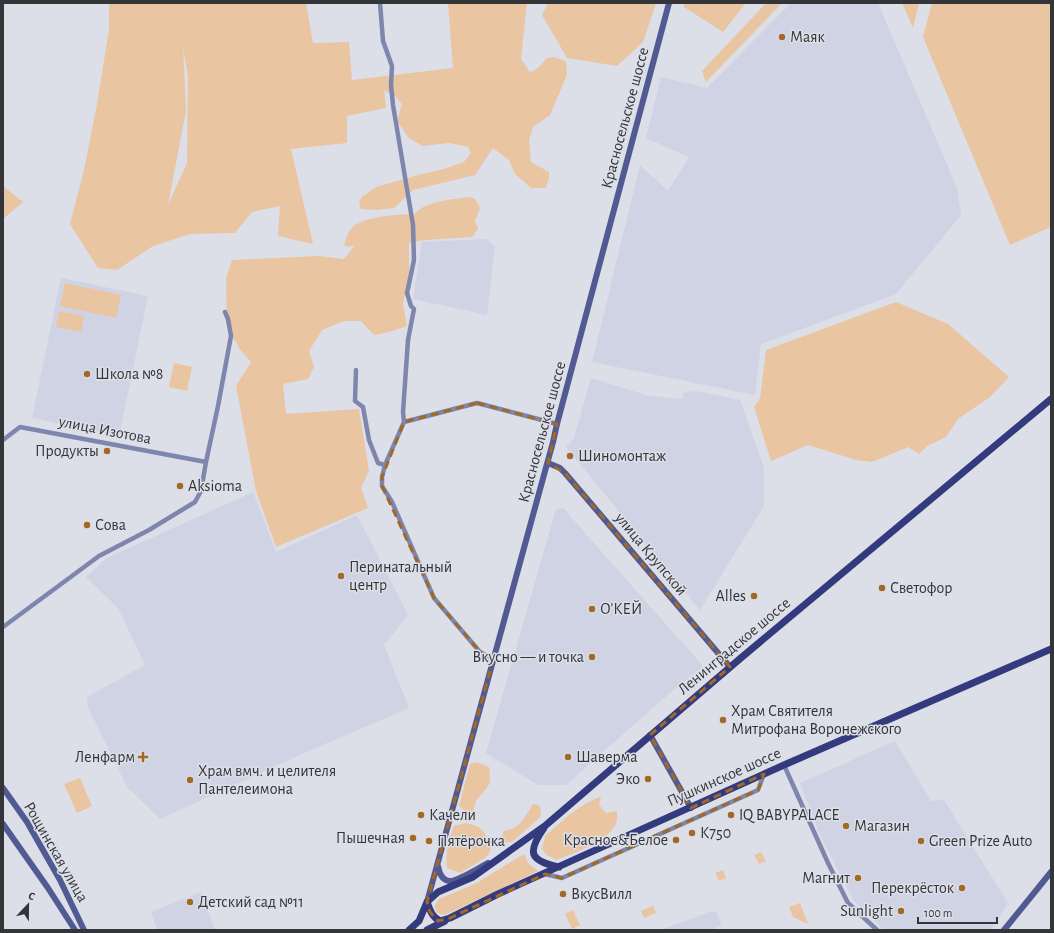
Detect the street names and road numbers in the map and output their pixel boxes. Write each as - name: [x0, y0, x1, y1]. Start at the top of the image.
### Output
- street label: Красносельское шоссе: [598, 46, 652, 190]
- street label: Красносельское шоссе: [515, 360, 569, 504]
- street label: улица Изотова: [56, 413, 153, 448]
- street label: улица Крупской: [611, 509, 690, 599]
- street label: Ленинградское шоссе: [675, 594, 793, 698]
- street label: Пушкинское шоссе: [665, 745, 784, 810]
- street label: Рощинская улица: [20, 799, 91, 905]

